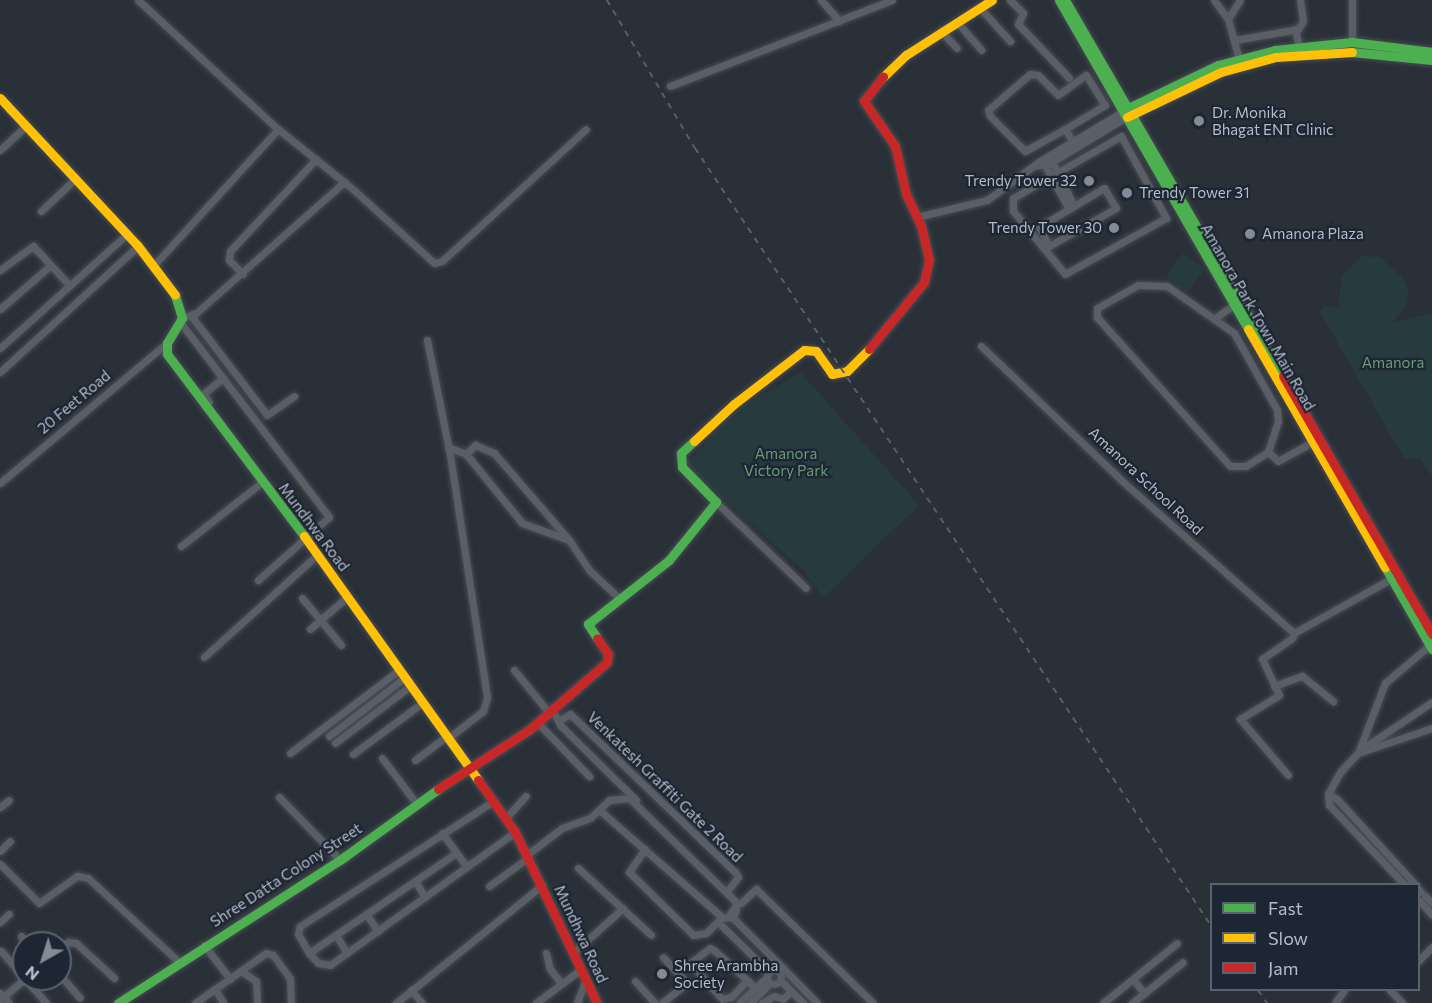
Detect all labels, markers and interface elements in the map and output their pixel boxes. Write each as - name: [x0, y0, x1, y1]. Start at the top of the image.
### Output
- place label: Dr. Monika Bhagat ENT Clinic: [1212, 103, 1334, 138]
- marker: Dr. Monika Bhagat ENT Clinic: [1190, 112, 1208, 130]
- place label: Trendy Tower 32: [965, 172, 1077, 190]
- marker: Trendy Tower 32: [1082, 174, 1096, 188]
- place label: Trendy Tower 31: [1139, 184, 1250, 202]
- marker: Trendy Tower 31: [1120, 186, 1134, 200]
- place label: Trendy Tower 30: [988, 219, 1102, 237]
- street label: Amanora Park Town Main Road: [1197, 220, 1319, 414]
- marker: Trendy Tower 30: [1107, 221, 1121, 235]
- place label: Amanora Plaza: [1262, 225, 1364, 243]
- marker: Amanora Plaza: [1243, 227, 1257, 241]
- park label: Amanora: [1362, 354, 1424, 372]
- street label: 20 Feet Road: [34, 367, 114, 437]
- street label: Amanora School Road: [1085, 423, 1207, 539]
- park label: Amanora Victory Park: [744, 444, 828, 479]
- street label: Mundhwa Road: [275, 479, 353, 575]
- street label: Venkatesh Graffiti Gate 2 Road: [584, 708, 746, 866]
- street label: Shree Datta Colony Street: [207, 819, 365, 931]
- street label: Mundhwa Road: [550, 882, 612, 986]
- legend: [1210, 883, 1420, 991]
- text: Fast: [1268, 897, 1303, 919]
- text: Slow: [1268, 927, 1308, 949]
- north arrow: [12, 931, 72, 991]
- place label: Shree Arambha Society: [674, 956, 778, 991]
- text: Jam: [1268, 957, 1298, 979]
- text: N: [21, 963, 42, 985]
- marker: Shree Arambha Society: [655, 967, 669, 981]

